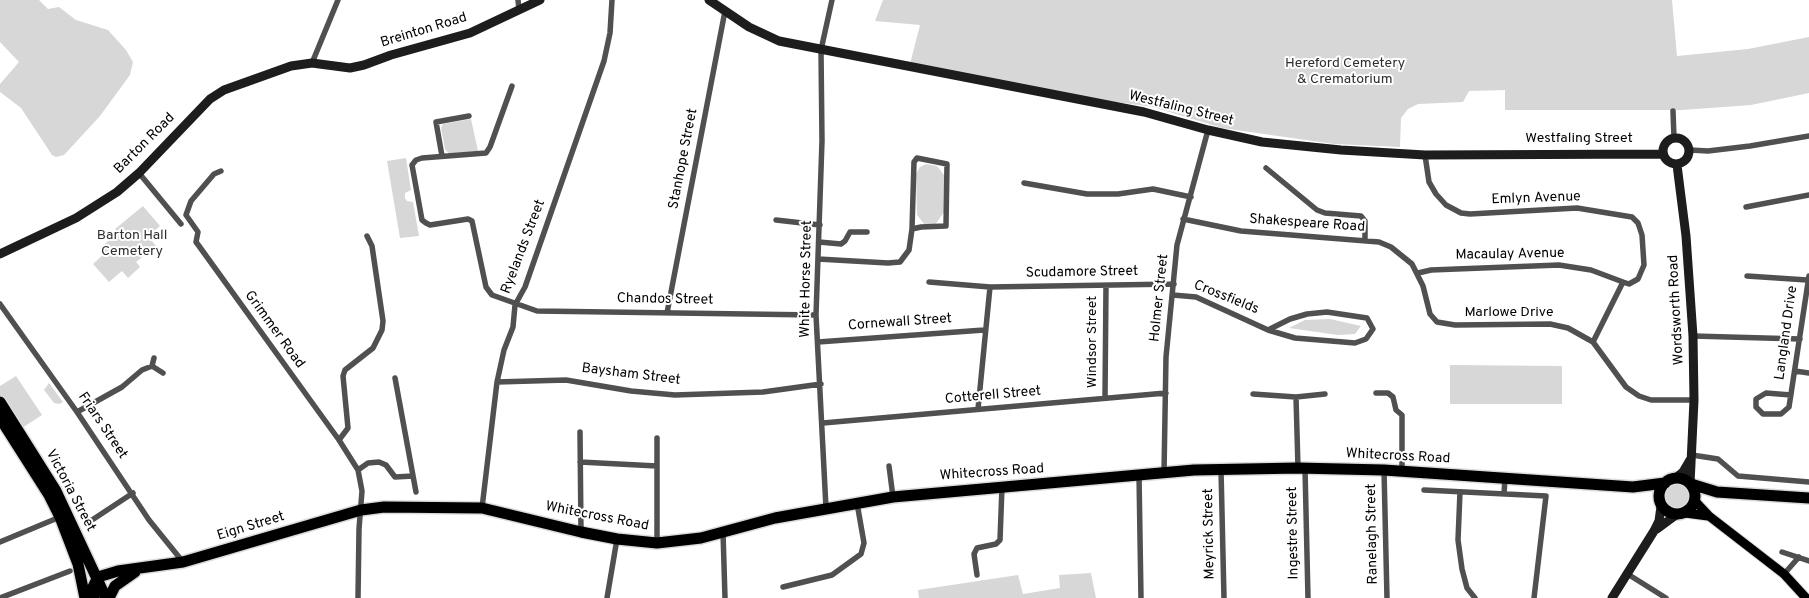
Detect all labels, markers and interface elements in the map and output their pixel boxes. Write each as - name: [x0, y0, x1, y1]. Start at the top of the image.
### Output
- street label: Breinton Road: [379, 10, 469, 52]
- park label: Hereford Cemetery & Crematorium: [1285, 56, 1405, 88]
- street label: Westfaling Street: [1127, 88, 1235, 130]
- street label: Stanhope Street: [666, 107, 702, 211]
- street label: Barton Road: [111, 110, 179, 178]
- street label: Westfaling Street: [1525, 131, 1633, 147]
- street label: Emlyn Avenue: [1491, 189, 1581, 209]
- street label: Ryelands Street: [498, 198, 550, 296]
- street label: Shakespeare Road: [1248, 212, 1366, 236]
- street label: White Horse Street: [798, 220, 816, 338]
- park label: Barton Hall Cemetery: [97, 228, 167, 260]
- street label: Macaulay Avenue: [1455, 246, 1565, 264]
- street label: Holmer Street: [1147, 253, 1173, 343]
- street label: Wordsworth Road: [1666, 254, 1688, 366]
- street label: Scudamore Street: [1026, 264, 1138, 282]
- street label: Crossfields: [1191, 277, 1261, 319]
- street label: Langland Drive: [1772, 285, 1802, 381]
- street label: Grimmer Road: [240, 288, 308, 372]
- street label: Chandos Street: [617, 291, 713, 309]
- street label: Windsor Street: [1085, 296, 1101, 388]
- street label: Marlowe Drive: [1465, 305, 1553, 321]
- street label: Cornewall Street: [847, 311, 953, 335]
- street label: Baysham Street: [581, 361, 681, 389]
- street label: Cotterell Street: [944, 383, 1042, 409]
- street label: Friars Street: [74, 389, 130, 463]
- street label: Whitecross Road: [1345, 446, 1451, 468]
- street label: Victoria Street: [41, 447, 99, 535]
- street label: Whitecross Road: [939, 461, 1045, 485]
- street label: Ranelagh Street: [1364, 483, 1382, 585]
- street label: Ingestre Street: [1285, 486, 1303, 580]
- street label: Meyrick Street: [1201, 488, 1219, 580]
- street label: Whitecross Road: [544, 499, 650, 535]
- street label: Eign Street: [215, 509, 287, 545]

